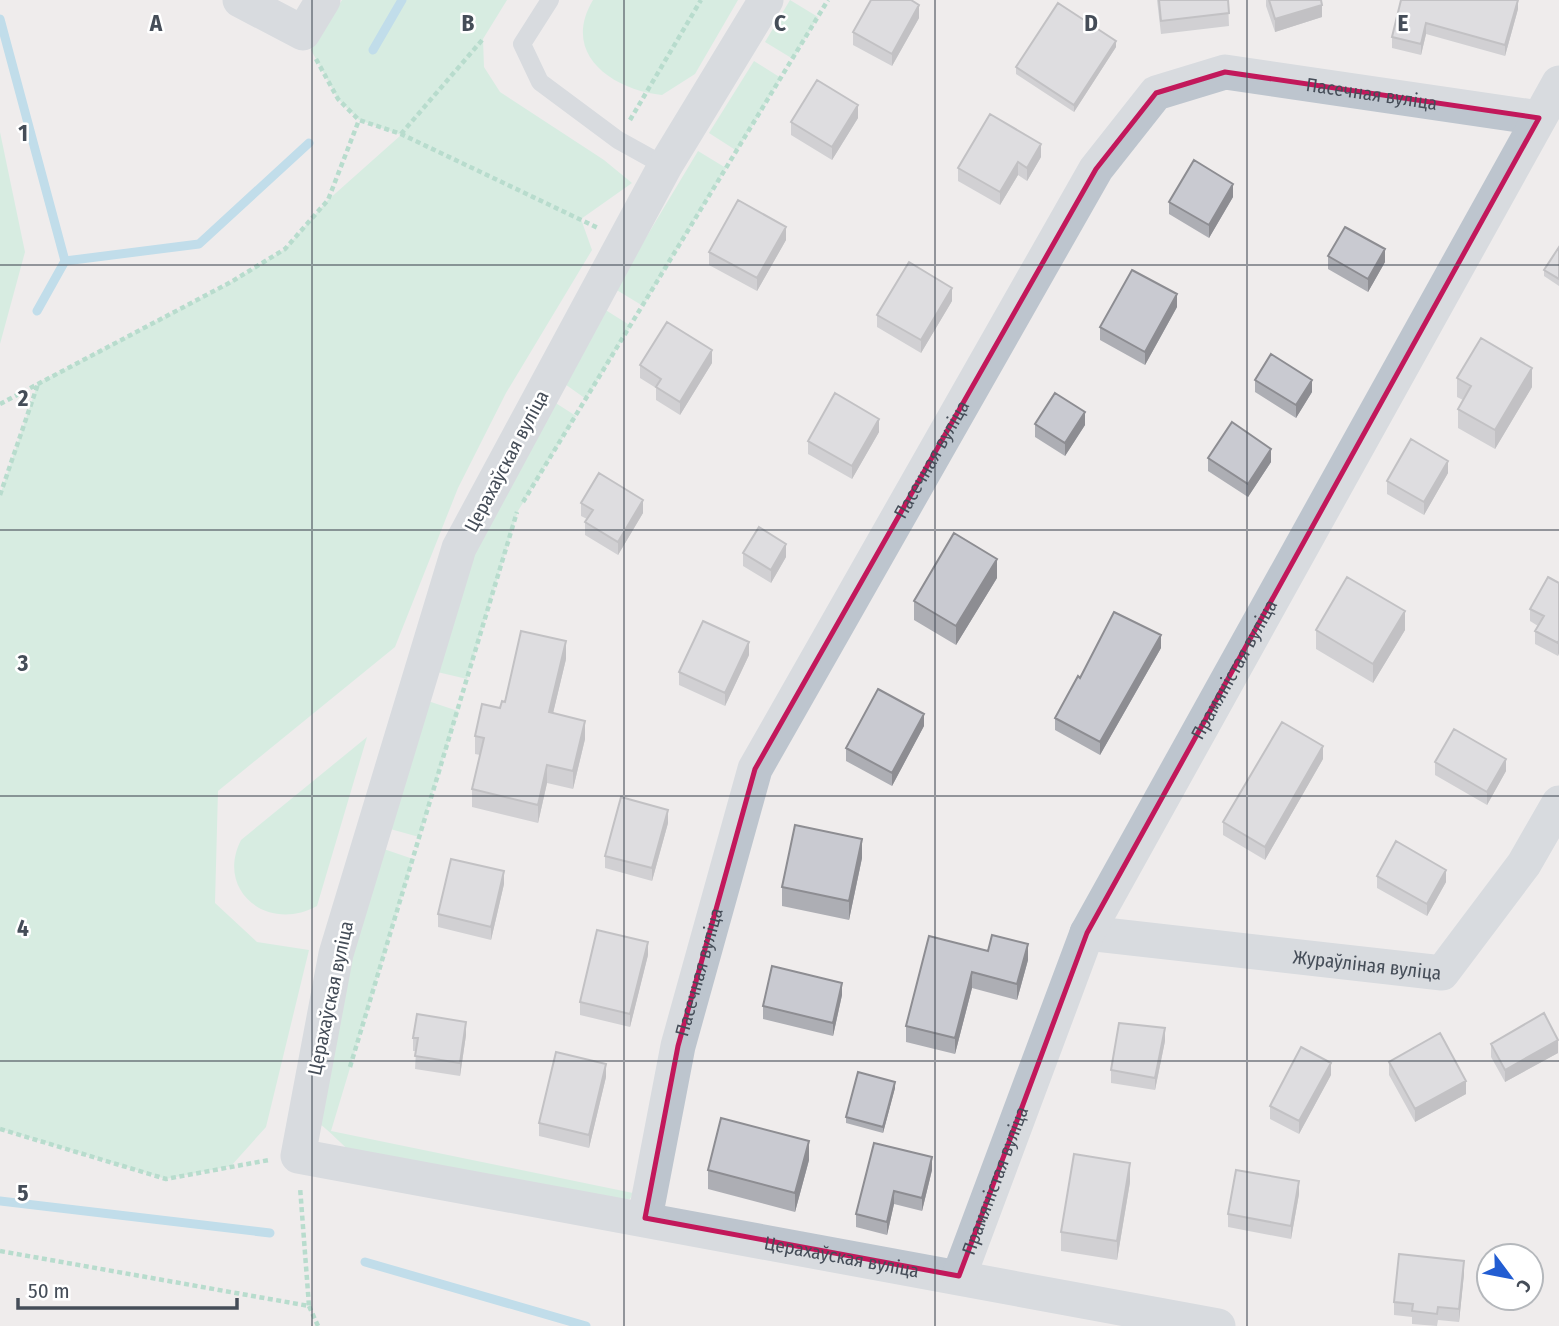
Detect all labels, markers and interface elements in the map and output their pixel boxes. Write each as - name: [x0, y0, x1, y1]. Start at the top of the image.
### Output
- text: A: [149, 9, 163, 37]
- text: B: [462, 9, 475, 37]
- text: C: [774, 9, 786, 37]
- text: D: [1084, 9, 1098, 37]
- text: E: [1398, 9, 1409, 37]
- street label: Пасечная вуліца: [1305, 73, 1439, 115]
- text: 1: [18, 119, 28, 147]
- text: 2: [17, 384, 29, 412]
- street label: Церахаўская вуліца: [459, 387, 553, 536]
- street label: Пасечная вуліца: [889, 396, 974, 523]
- street label: Прамяністая вуліца: [1186, 595, 1282, 743]
- text: 3: [17, 649, 29, 677]
- street label: Пасечная вуліца: [670, 905, 728, 1039]
- text: 4: [17, 914, 29, 942]
- street label: Церахаўская вуліца: [303, 919, 358, 1077]
- street label: Жураўліная вуліца: [1292, 945, 1443, 985]
- street label: Прамяністая вуліца: [957, 1103, 1033, 1258]
- text: 5: [17, 1179, 29, 1207]
- street label: Церахаўская вуліца: [762, 1231, 921, 1283]
- north arrow: [1475, 1242, 1545, 1312]
- scale bar: [18, 1266, 236, 1310]
- text: С: [1512, 1275, 1536, 1296]
- text: 50 m: [28, 1278, 70, 1304]

